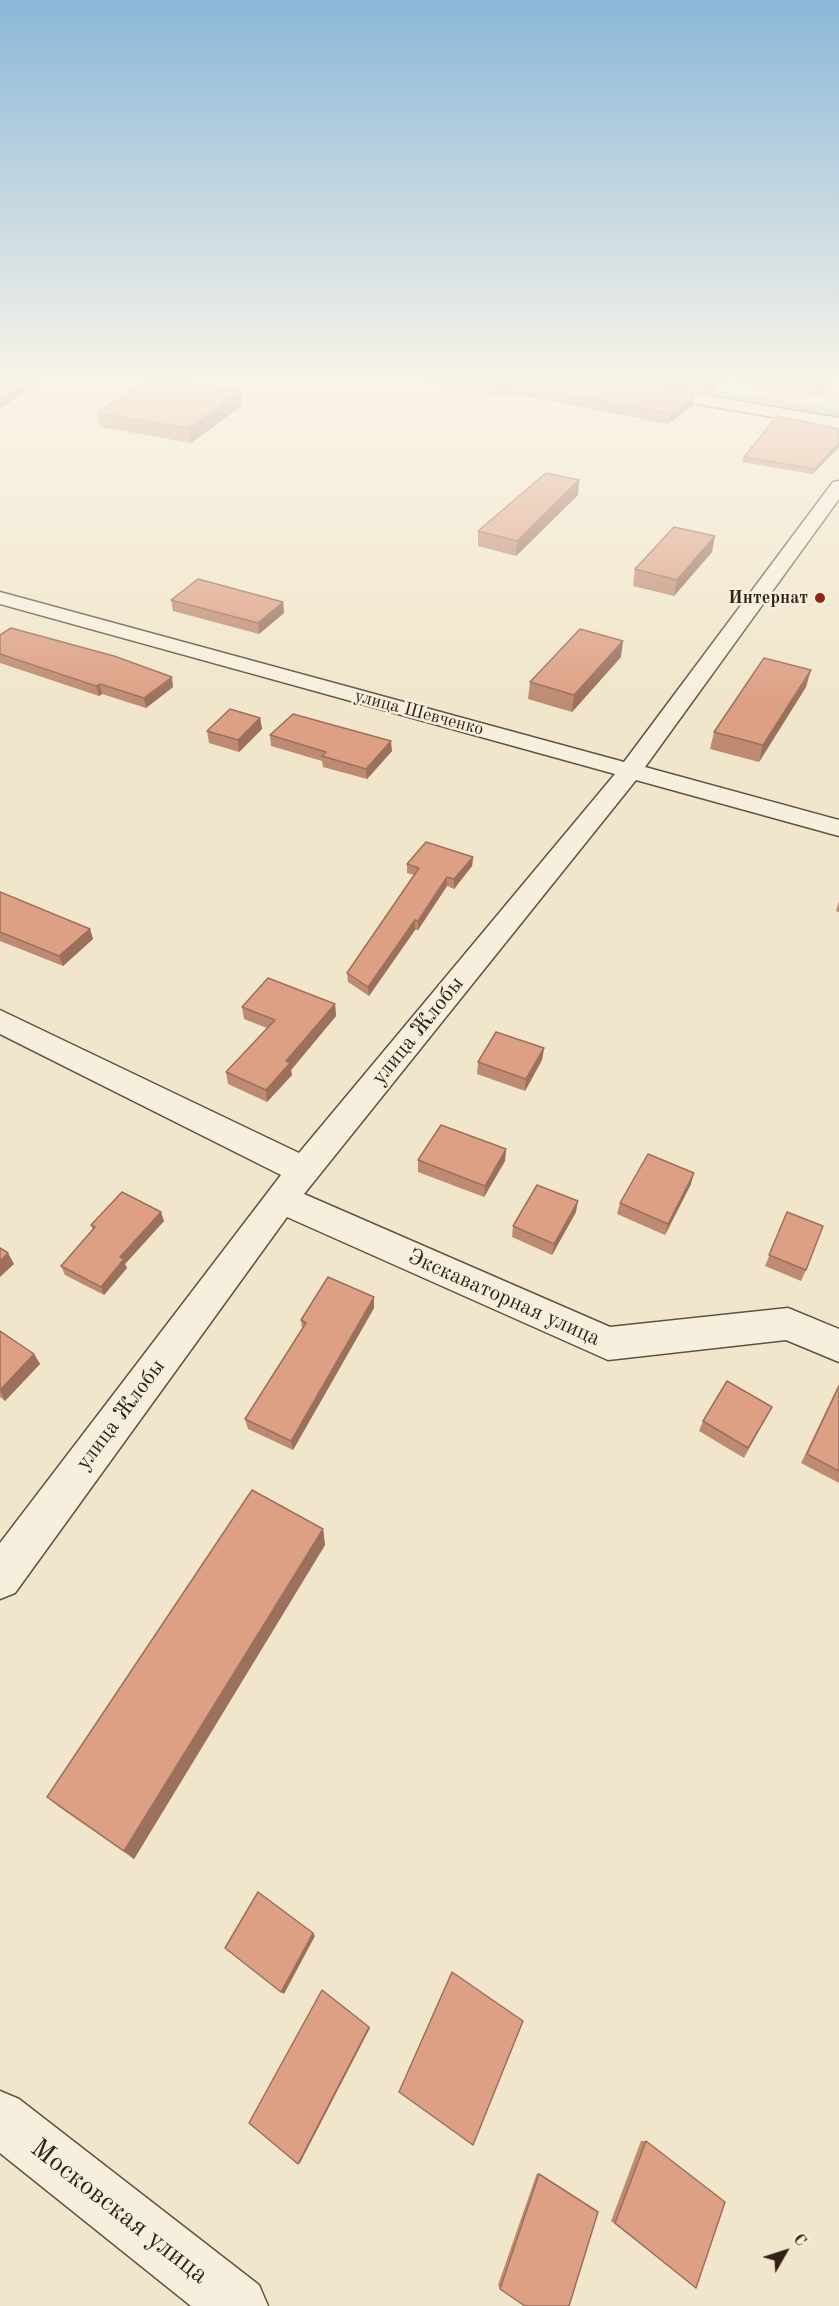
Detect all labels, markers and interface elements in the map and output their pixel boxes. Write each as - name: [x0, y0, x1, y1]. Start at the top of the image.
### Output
- place label: Интернат: [728, 587, 808, 609]
- marker: Интернат: [813, 591, 827, 605]
- street label: улица Шевченко: [352, 685, 486, 741]
- street label: улица Жлобы: [366, 971, 470, 1091]
- street label: Экскаваторная улица: [404, 1244, 604, 1352]
- street label: улица Жлобы: [71, 1354, 171, 1476]
- street label: Московская улица: [24, 2132, 214, 2292]
- north arrow: [755, 2222, 815, 2282]
- text: С: [789, 2232, 809, 2250]

